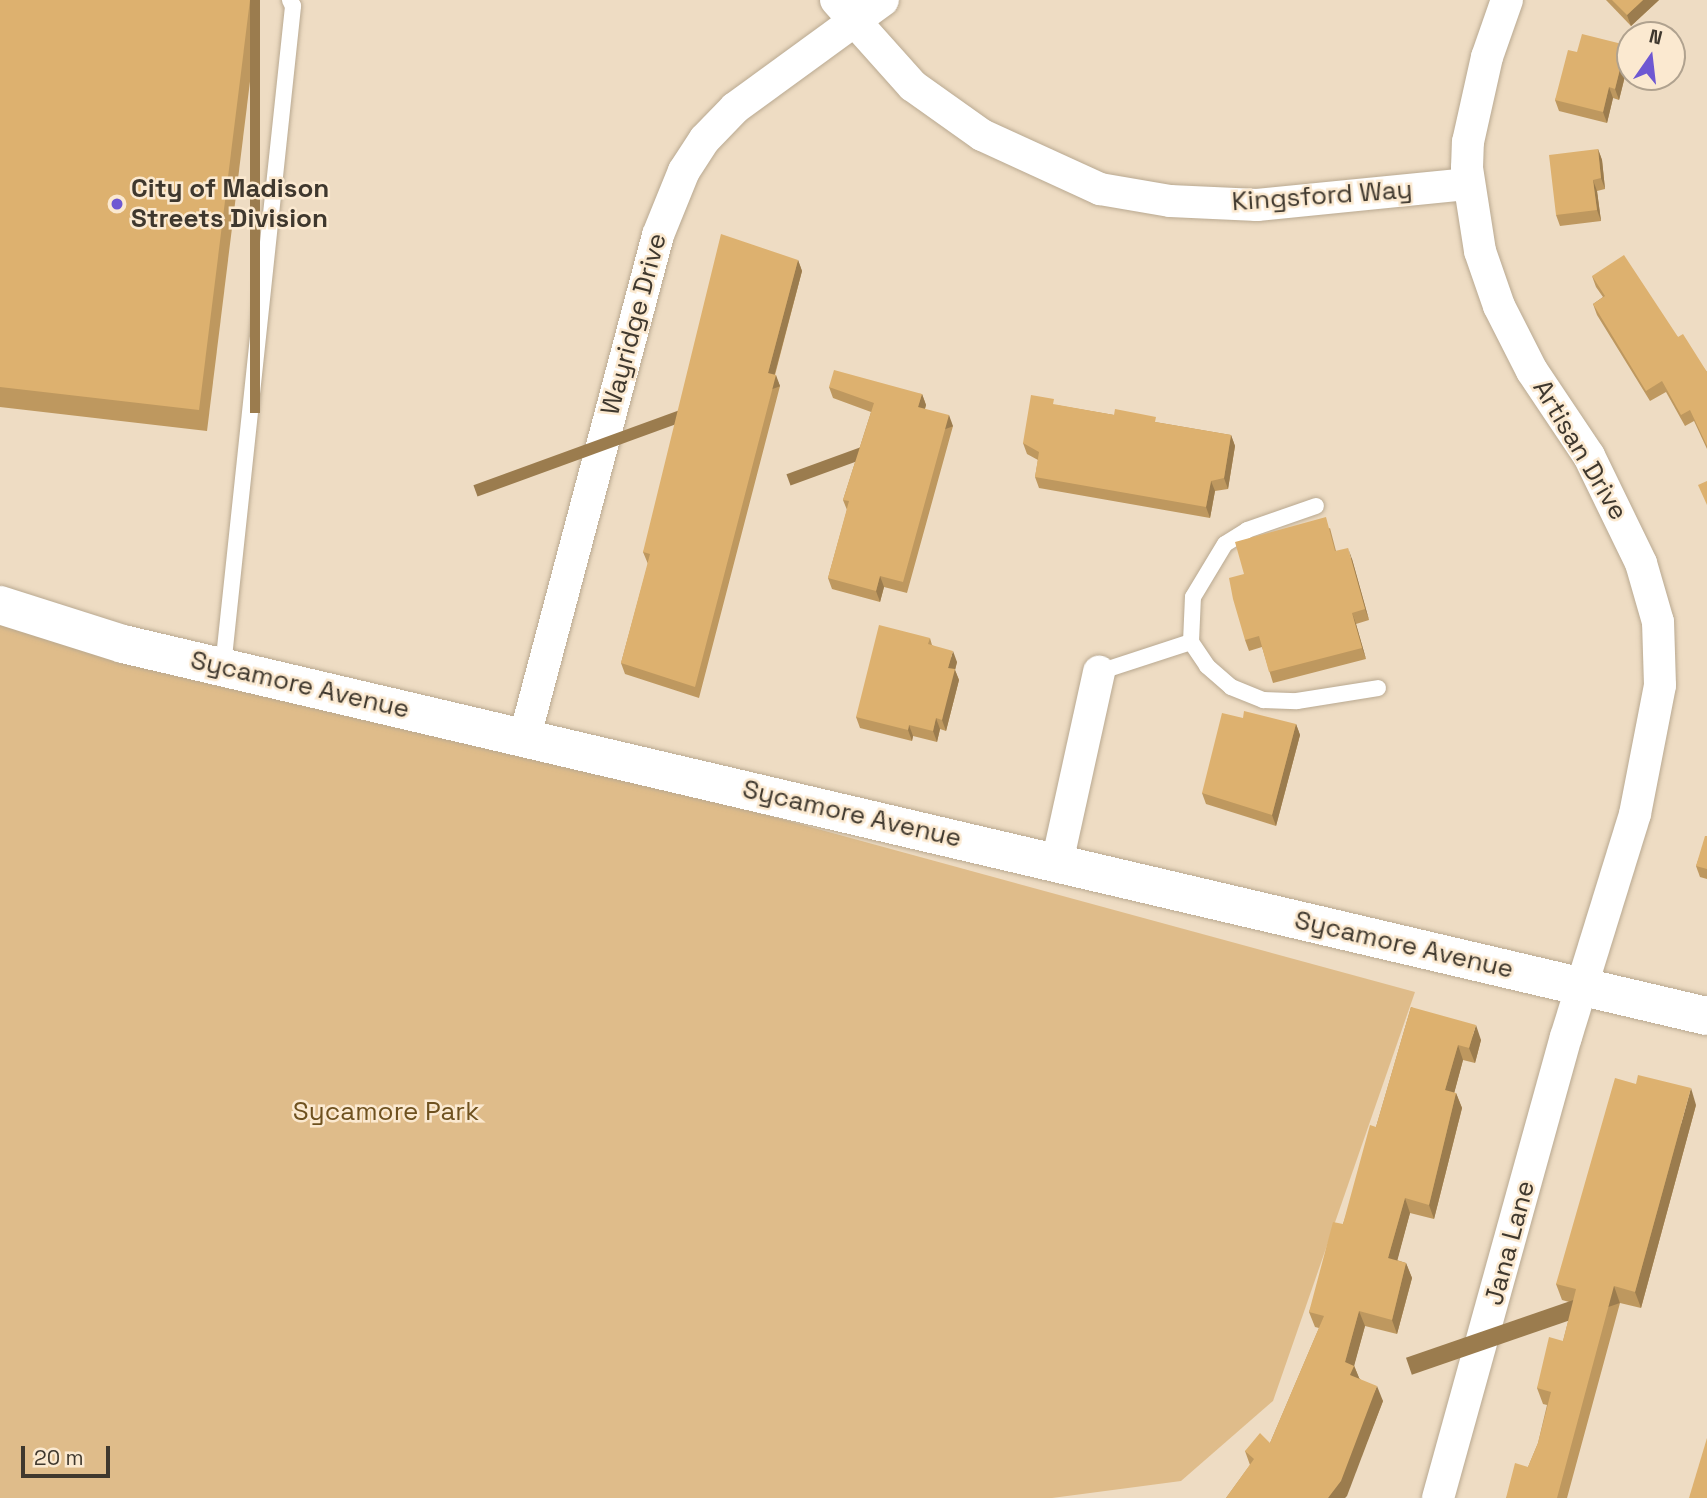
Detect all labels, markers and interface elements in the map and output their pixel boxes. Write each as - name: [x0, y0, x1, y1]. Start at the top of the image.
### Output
- north arrow: [1616, 21, 1686, 91]
- text: N: [1647, 23, 1665, 51]
- place label: City of Madison Streets Division: [131, 173, 329, 234]
- street label: Kingsford Way: [1231, 174, 1413, 218]
- marker: City of Madison Streets Division: [109, 196, 125, 212]
- street label: Wayridge Drive: [595, 230, 673, 418]
- street label: Artisan Drive: [1526, 374, 1634, 526]
- street label: Sycamore Avenue: [187, 645, 413, 725]
- street label: Sycamore Avenue: [739, 774, 965, 854]
- street label: Sycamore Avenue: [1291, 905, 1517, 985]
- park label: Sycamore Park: [293, 1096, 479, 1128]
- street label: Jana Lane: [1478, 1177, 1542, 1309]
- scale bar: [24, 1432, 114, 1476]
- text: 20 m: [34, 1444, 84, 1471]

